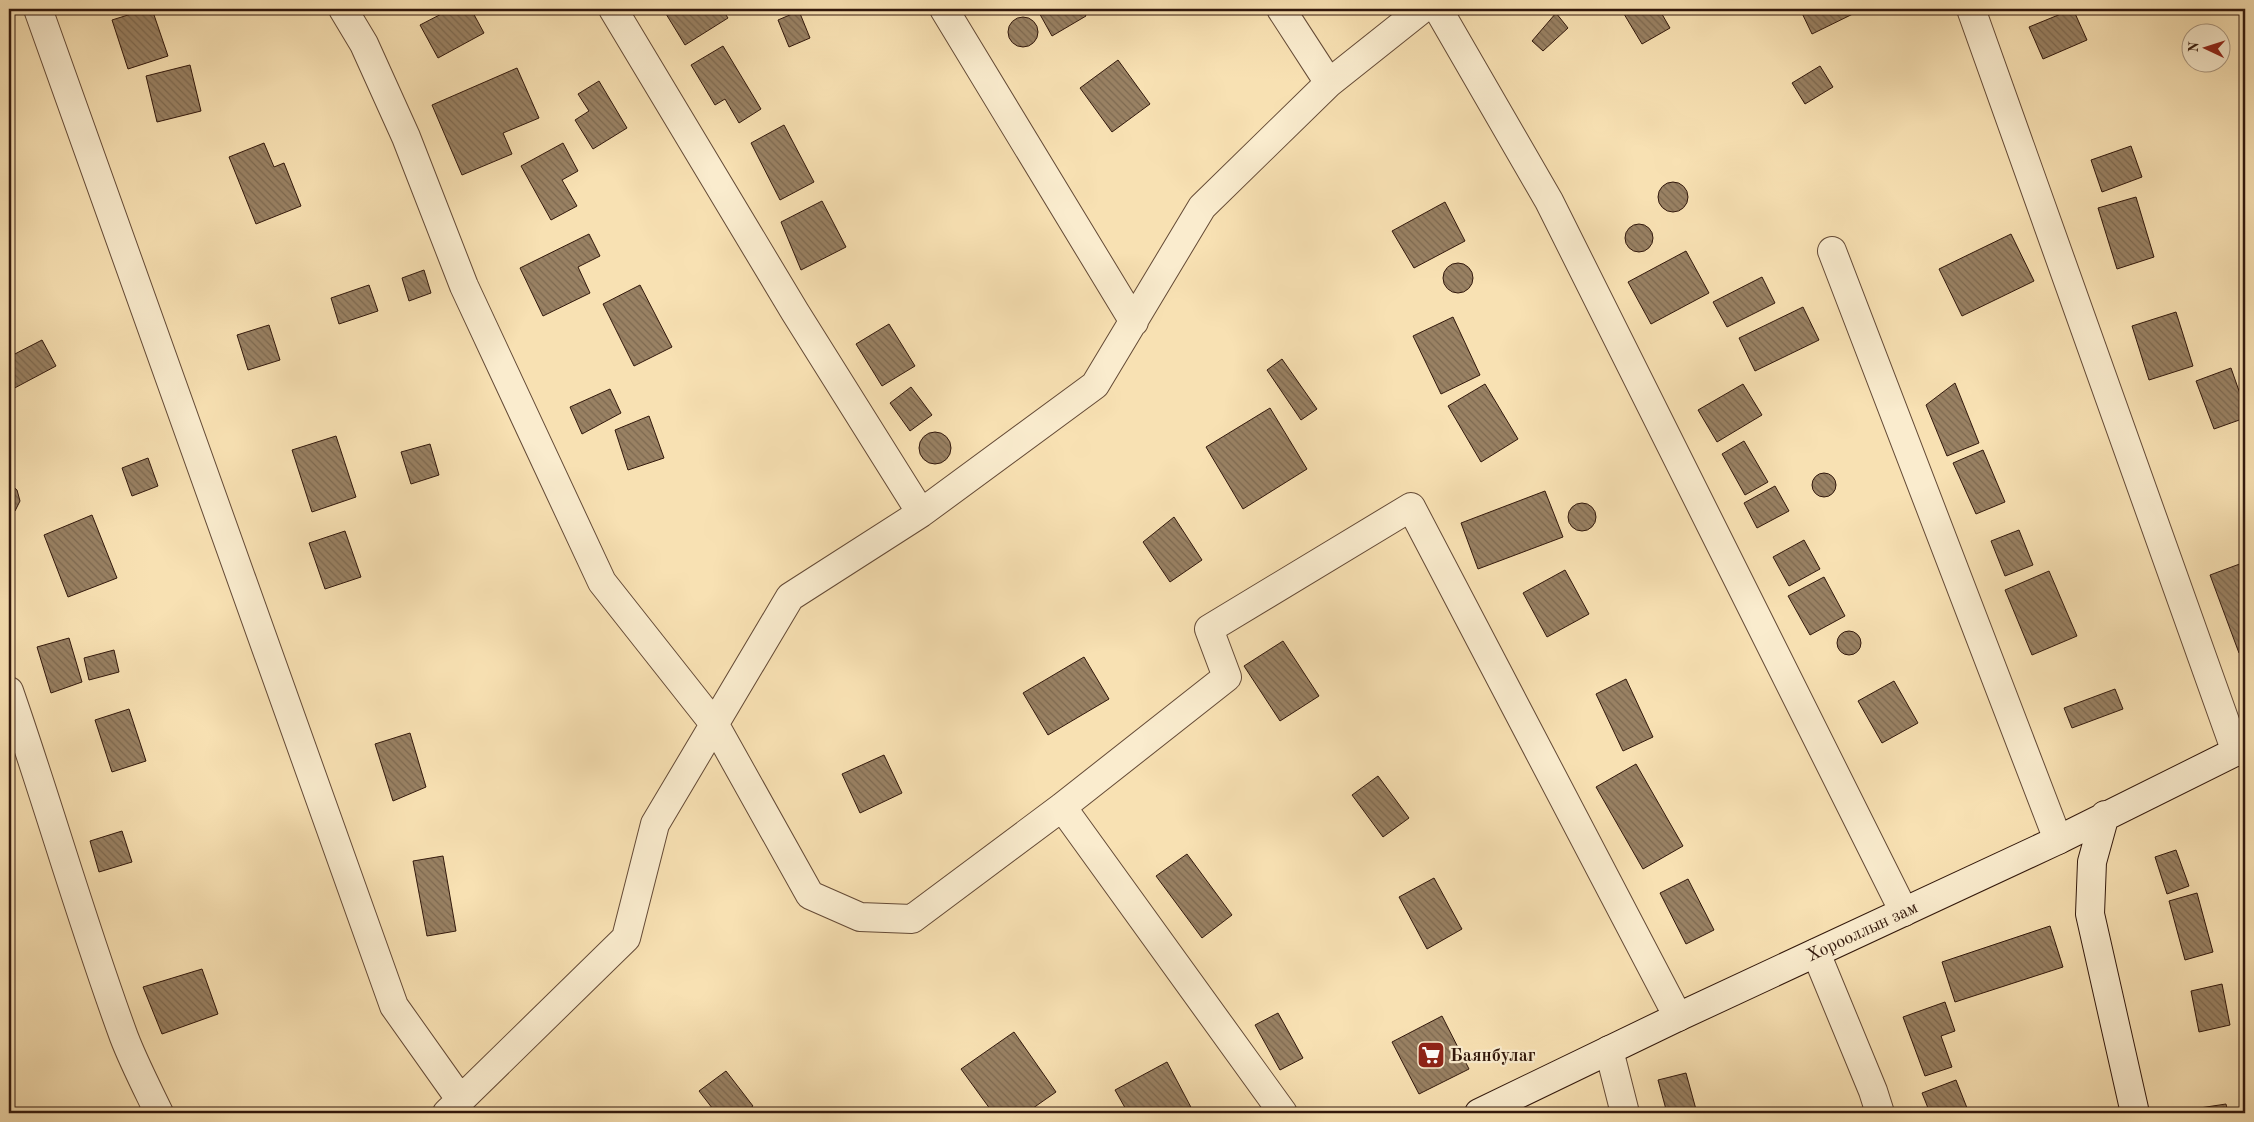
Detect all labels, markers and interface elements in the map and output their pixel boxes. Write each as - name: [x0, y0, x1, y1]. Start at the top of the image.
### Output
- north arrow: [2182, 22, 2232, 72]
- text: N: [2187, 41, 2201, 53]
- street label: Хорооллын зам: [1804, 898, 1921, 965]
- supermarket icon: Баянбулаг: [1416, 1040, 1446, 1070]
- place label: Баянбулаг: [1450, 1047, 1536, 1065]

